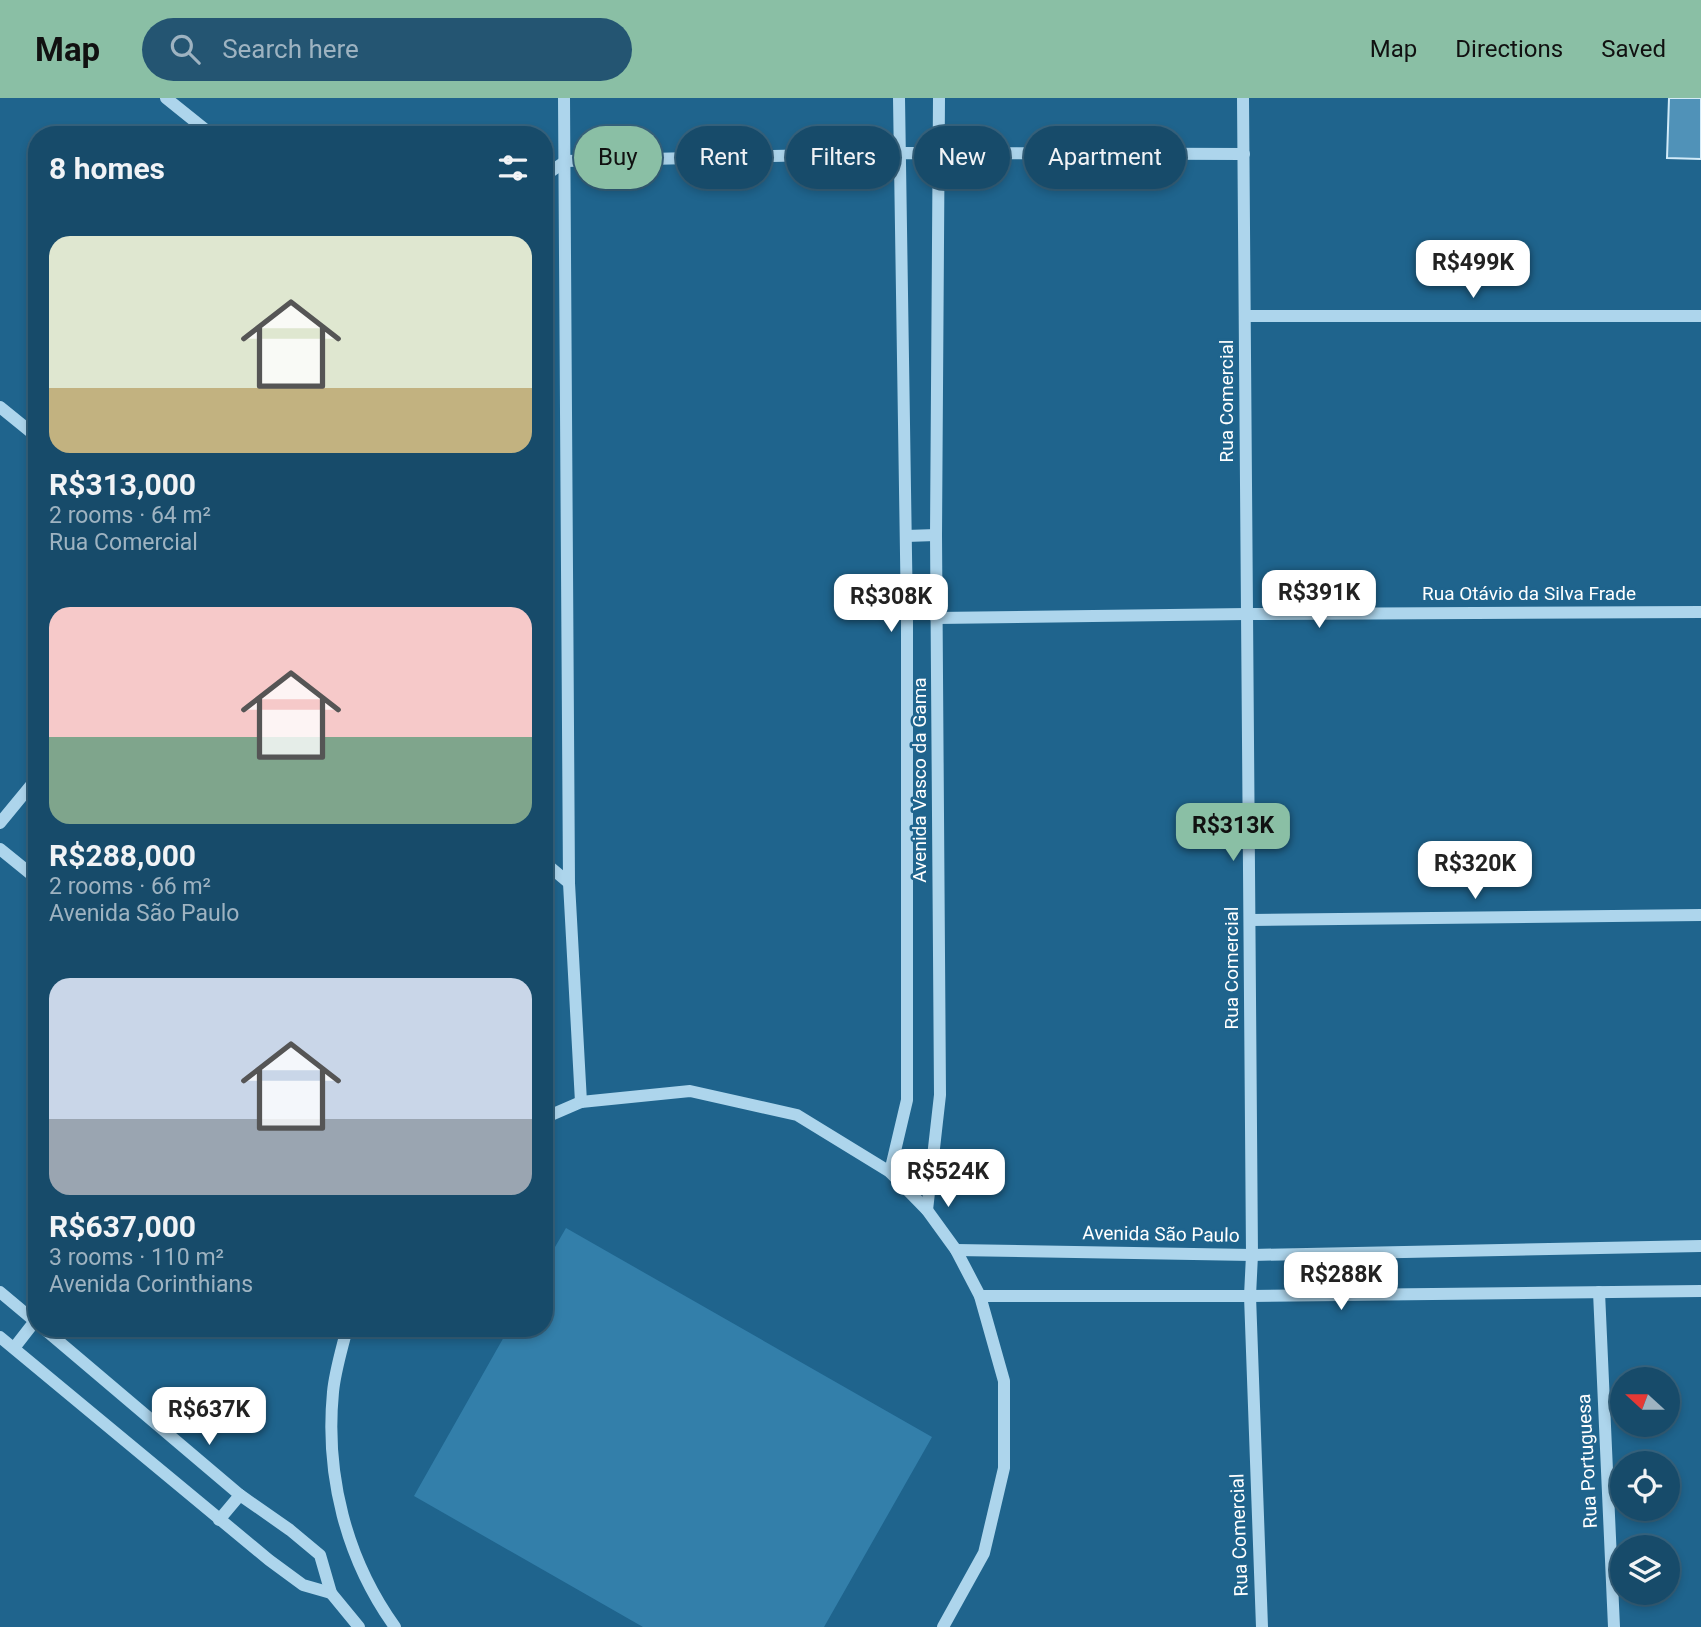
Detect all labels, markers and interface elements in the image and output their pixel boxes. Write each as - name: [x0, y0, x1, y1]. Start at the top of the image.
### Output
- search box: [142, 18, 632, 81]
- text: Map: [35, 30, 100, 69]
- icon: search: [166, 30, 204, 68]
- text: Search here: [222, 34, 359, 64]
- text: Map: [1370, 35, 1417, 63]
- text: Directions: [1455, 35, 1563, 63]
- text: Saved: [1601, 35, 1666, 63]
- chip: Buy: [574, 126, 662, 189]
- chip: Rent: [676, 126, 772, 189]
- chip: Filters: [786, 126, 900, 189]
- chip: New: [914, 126, 1010, 189]
- chip: Apartment: [1024, 126, 1186, 189]
- icon: filters: [494, 149, 532, 187]
- text: 8 homes: [49, 151, 165, 186]
- pin: R$499K: [1416, 240, 1530, 300]
- text: R$499K: [1432, 249, 1514, 276]
- icon: home: [228, 281, 354, 407]
- street label: Rua Comercial: [1215, 340, 1238, 462]
- text: R$313,000: [49, 467, 196, 502]
- text: 2 rooms · 64 m²: [49, 502, 211, 529]
- text: Rua Comercial: [49, 529, 198, 556]
- pin: R$391K: [1262, 570, 1376, 630]
- pin: R$308K: [834, 574, 948, 634]
- text: R$391K: [1278, 579, 1360, 606]
- street label: Rua Otávio da Silva Frade: [1422, 582, 1636, 605]
- text: R$308K: [850, 583, 932, 610]
- icon: home: [228, 652, 354, 778]
- street label: Avenida Vasco da Gama: [908, 677, 931, 883]
- pin: R$313K: [1176, 804, 1290, 863]
- text: R$313K: [1192, 812, 1274, 839]
- text: R$288,000: [49, 838, 196, 873]
- pin: R$320K: [1418, 842, 1532, 901]
- text: R$320K: [1434, 850, 1516, 877]
- text: 2 rooms · 66 m²: [49, 873, 211, 900]
- text: Avenida São Paulo: [49, 900, 239, 927]
- street label: Rua Comercial: [1220, 907, 1243, 1029]
- icon: home: [228, 1023, 354, 1149]
- pin: R$524K: [891, 1150, 1005, 1209]
- text: R$524K: [907, 1158, 989, 1185]
- text: R$637,000: [49, 1209, 196, 1244]
- street label: Avenida São Paulo: [1082, 1221, 1240, 1247]
- text: 3 rooms · 110 m²: [49, 1244, 224, 1271]
- pin: R$288K: [1284, 1252, 1398, 1312]
- text: R$288K: [1300, 1261, 1382, 1288]
- text: Avenida Corinthians: [49, 1271, 253, 1298]
- north arrow: [1610, 1367, 1680, 1437]
- map controls: [1610, 1367, 1680, 1605]
- pin: R$637K: [152, 1388, 266, 1447]
- street label: Rua Portuguesa: [1572, 1393, 1602, 1529]
- text: R$637K: [168, 1396, 250, 1423]
- button: locate: [1610, 1451, 1680, 1521]
- street label: Rua Comercial: [1225, 1473, 1253, 1597]
- button: layers: [1610, 1535, 1680, 1605]

